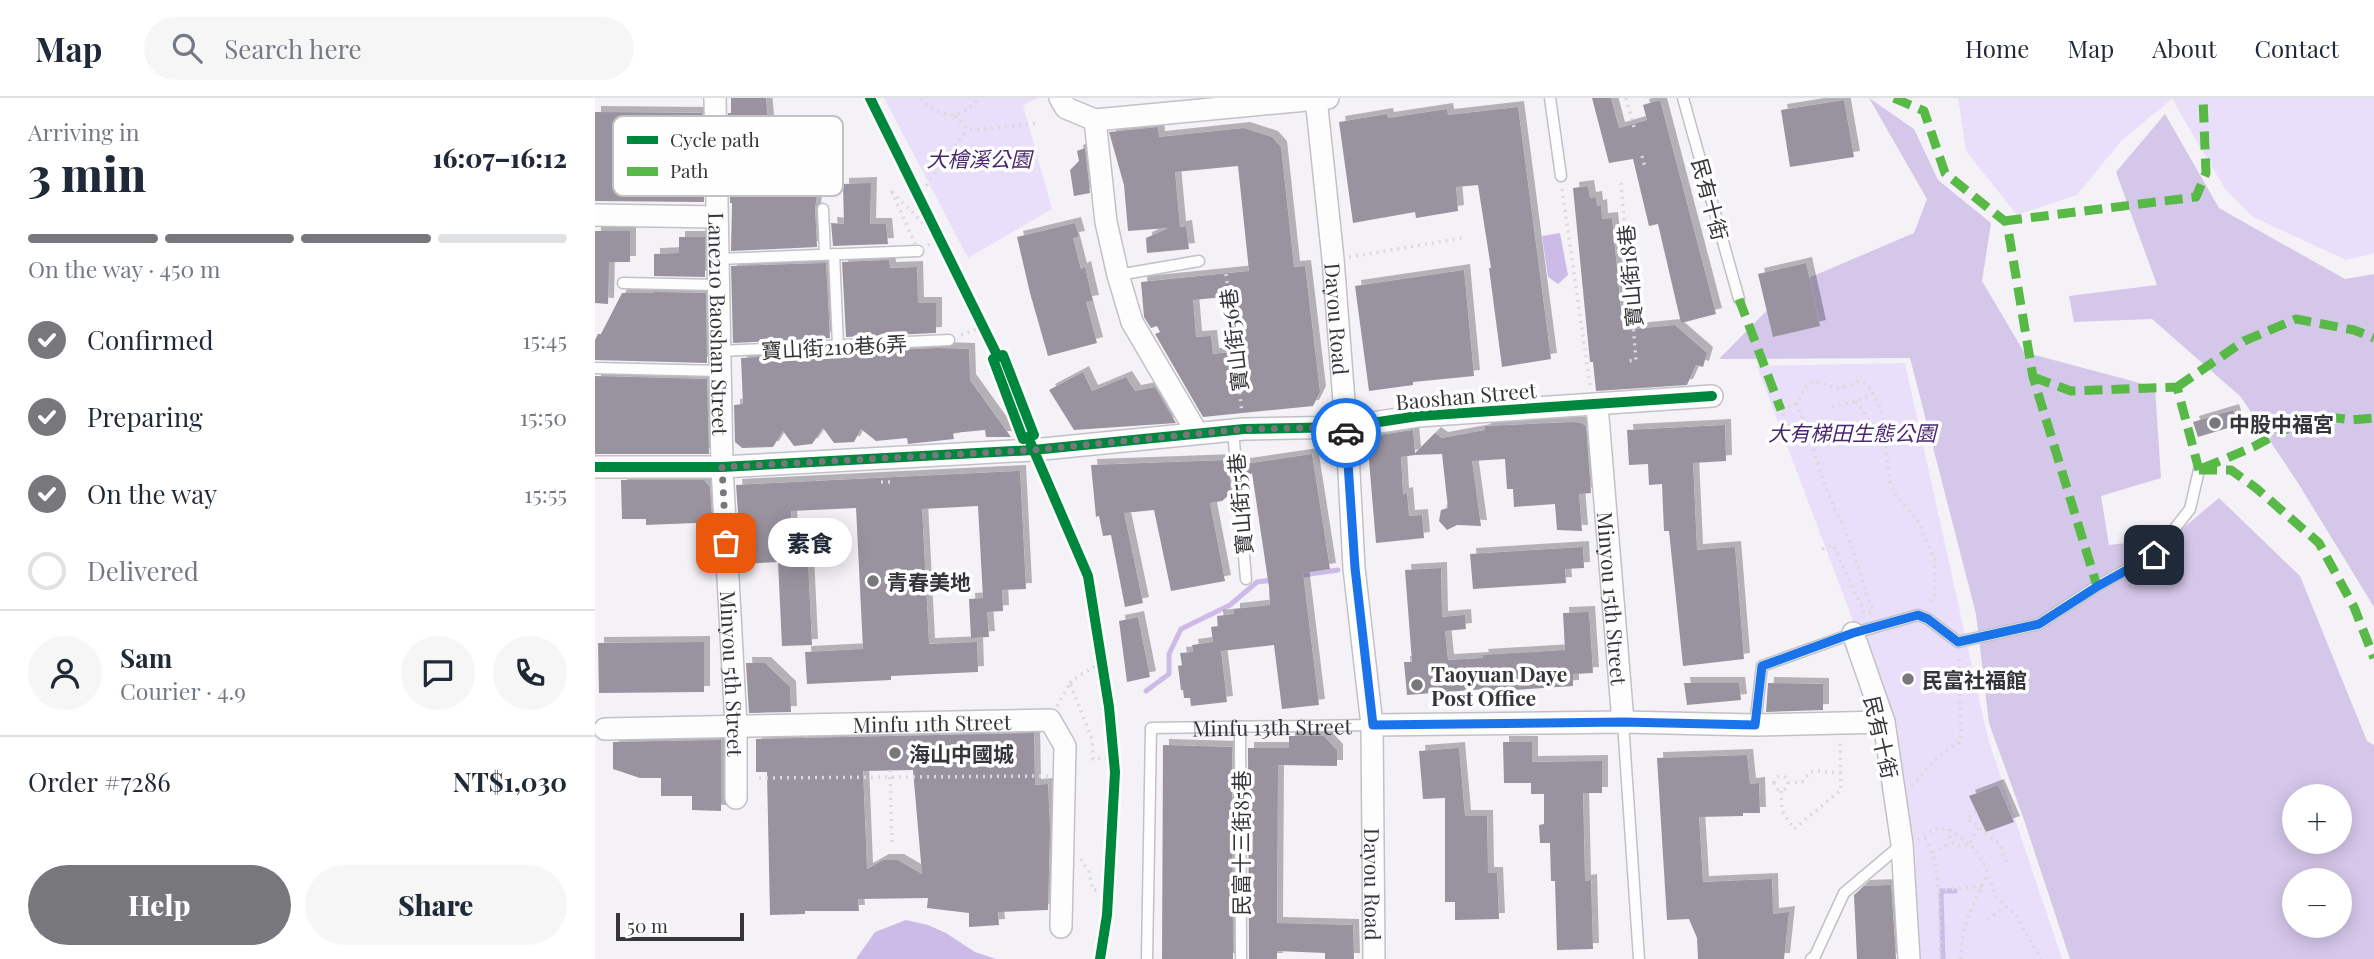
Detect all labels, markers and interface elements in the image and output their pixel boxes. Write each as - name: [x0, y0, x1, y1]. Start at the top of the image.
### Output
- search box: [144, 17, 634, 80]
- text: Map: [35, 26, 102, 70]
- icon: search: [168, 29, 206, 67]
- text: Search here: [224, 31, 362, 66]
- text: Home: [1965, 32, 2029, 64]
- text: Map: [2067, 32, 2114, 64]
- text: About: [2152, 32, 2216, 64]
- text: Contact: [2254, 32, 2339, 64]
- text: Arriving in: [28, 116, 140, 147]
- legend: [613, 116, 843, 196]
- text: Cycle path: [670, 126, 760, 152]
- text: 16:07–16:12: [433, 140, 567, 175]
- text: 3 min: [28, 142, 146, 204]
- park label: 大檜溪公園: [927, 144, 1034, 172]
- street label: 民有十街: [1687, 155, 1735, 243]
- text: Path: [670, 157, 708, 183]
- street label: Lane210 Baoshan Street: [703, 212, 735, 436]
- street label: 寶山街18巷: [1611, 224, 1647, 328]
- text: On the way · 450 m: [28, 253, 220, 284]
- street label: Dayou Road: [1319, 262, 1356, 376]
- street label: 寶山街56巷: [1213, 287, 1253, 393]
- icon: check: [28, 321, 66, 359]
- text: Confirmed: [87, 322, 214, 357]
- text: 15:45: [522, 324, 567, 355]
- street label: 寶山街210巷6弄: [760, 328, 908, 364]
- street label: Baoshan Street: [1394, 375, 1538, 415]
- icon: check: [28, 398, 66, 436]
- courier: [1311, 398, 1381, 468]
- text: Preparing: [87, 399, 203, 434]
- text: 15:50: [520, 401, 567, 432]
- place label: 中股中福宮: [2229, 409, 2334, 437]
- icon: car: [1327, 414, 1365, 452]
- marker: 中股中福宮: [2207, 415, 2223, 431]
- park label: 大有梯田生態公園: [1768, 418, 1939, 446]
- street label: 寶山街55巷: [1221, 452, 1257, 556]
- icon: check: [28, 475, 66, 513]
- text: On the way: [87, 476, 217, 511]
- text: 15:55: [524, 478, 567, 509]
- street label: Minyou 15th Street: [1592, 511, 1634, 687]
- pin: [696, 513, 756, 573]
- callout: 素食: [768, 518, 852, 568]
- icon: bag: [707, 524, 745, 562]
- pin: [2124, 525, 2184, 585]
- text: 素食: [787, 527, 833, 558]
- icon: home: [2135, 536, 2173, 574]
- text: Delivered: [87, 553, 199, 588]
- place label: 青春美地: [887, 567, 971, 595]
- marker: 青春美地: [865, 573, 881, 589]
- street label: Minyou 5th Street: [715, 590, 750, 757]
- button: person: [28, 636, 102, 710]
- button: chat: [401, 636, 475, 710]
- button: phone: [493, 636, 567, 710]
- text: Sam: [120, 640, 172, 675]
- place label: Taoyuan Daye Post Office: [1431, 659, 1567, 711]
- place label: 民富社福館: [1922, 665, 2027, 693]
- marker: 民富社福館: [1900, 671, 1916, 687]
- text: Courier · 4.9: [120, 675, 246, 706]
- marker: Taoyuan Daye Post Office: [1409, 677, 1425, 693]
- street label: 民有十街: [1859, 693, 1905, 781]
- street label: Minfu 11th Street: [852, 707, 1012, 738]
- street label: Minfu 13th Street: [1192, 711, 1353, 741]
- place label: 海山中國城: [909, 739, 1014, 767]
- marker: 海山中國城: [887, 745, 903, 761]
- text: Order #7286: [28, 764, 171, 799]
- text: NT$1,030: [453, 764, 567, 799]
- street label: 民富十三街85巷: [1226, 770, 1254, 916]
- map controls: [2282, 784, 2352, 938]
- button: +: [2282, 784, 2352, 854]
- street label: Dayou Road: [1359, 828, 1388, 941]
- button: Help: [28, 865, 291, 945]
- button: Share: [305, 865, 567, 945]
- button: −: [2282, 868, 2352, 938]
- scale bar: [616, 910, 744, 942]
- text: 50 m: [627, 912, 668, 938]

